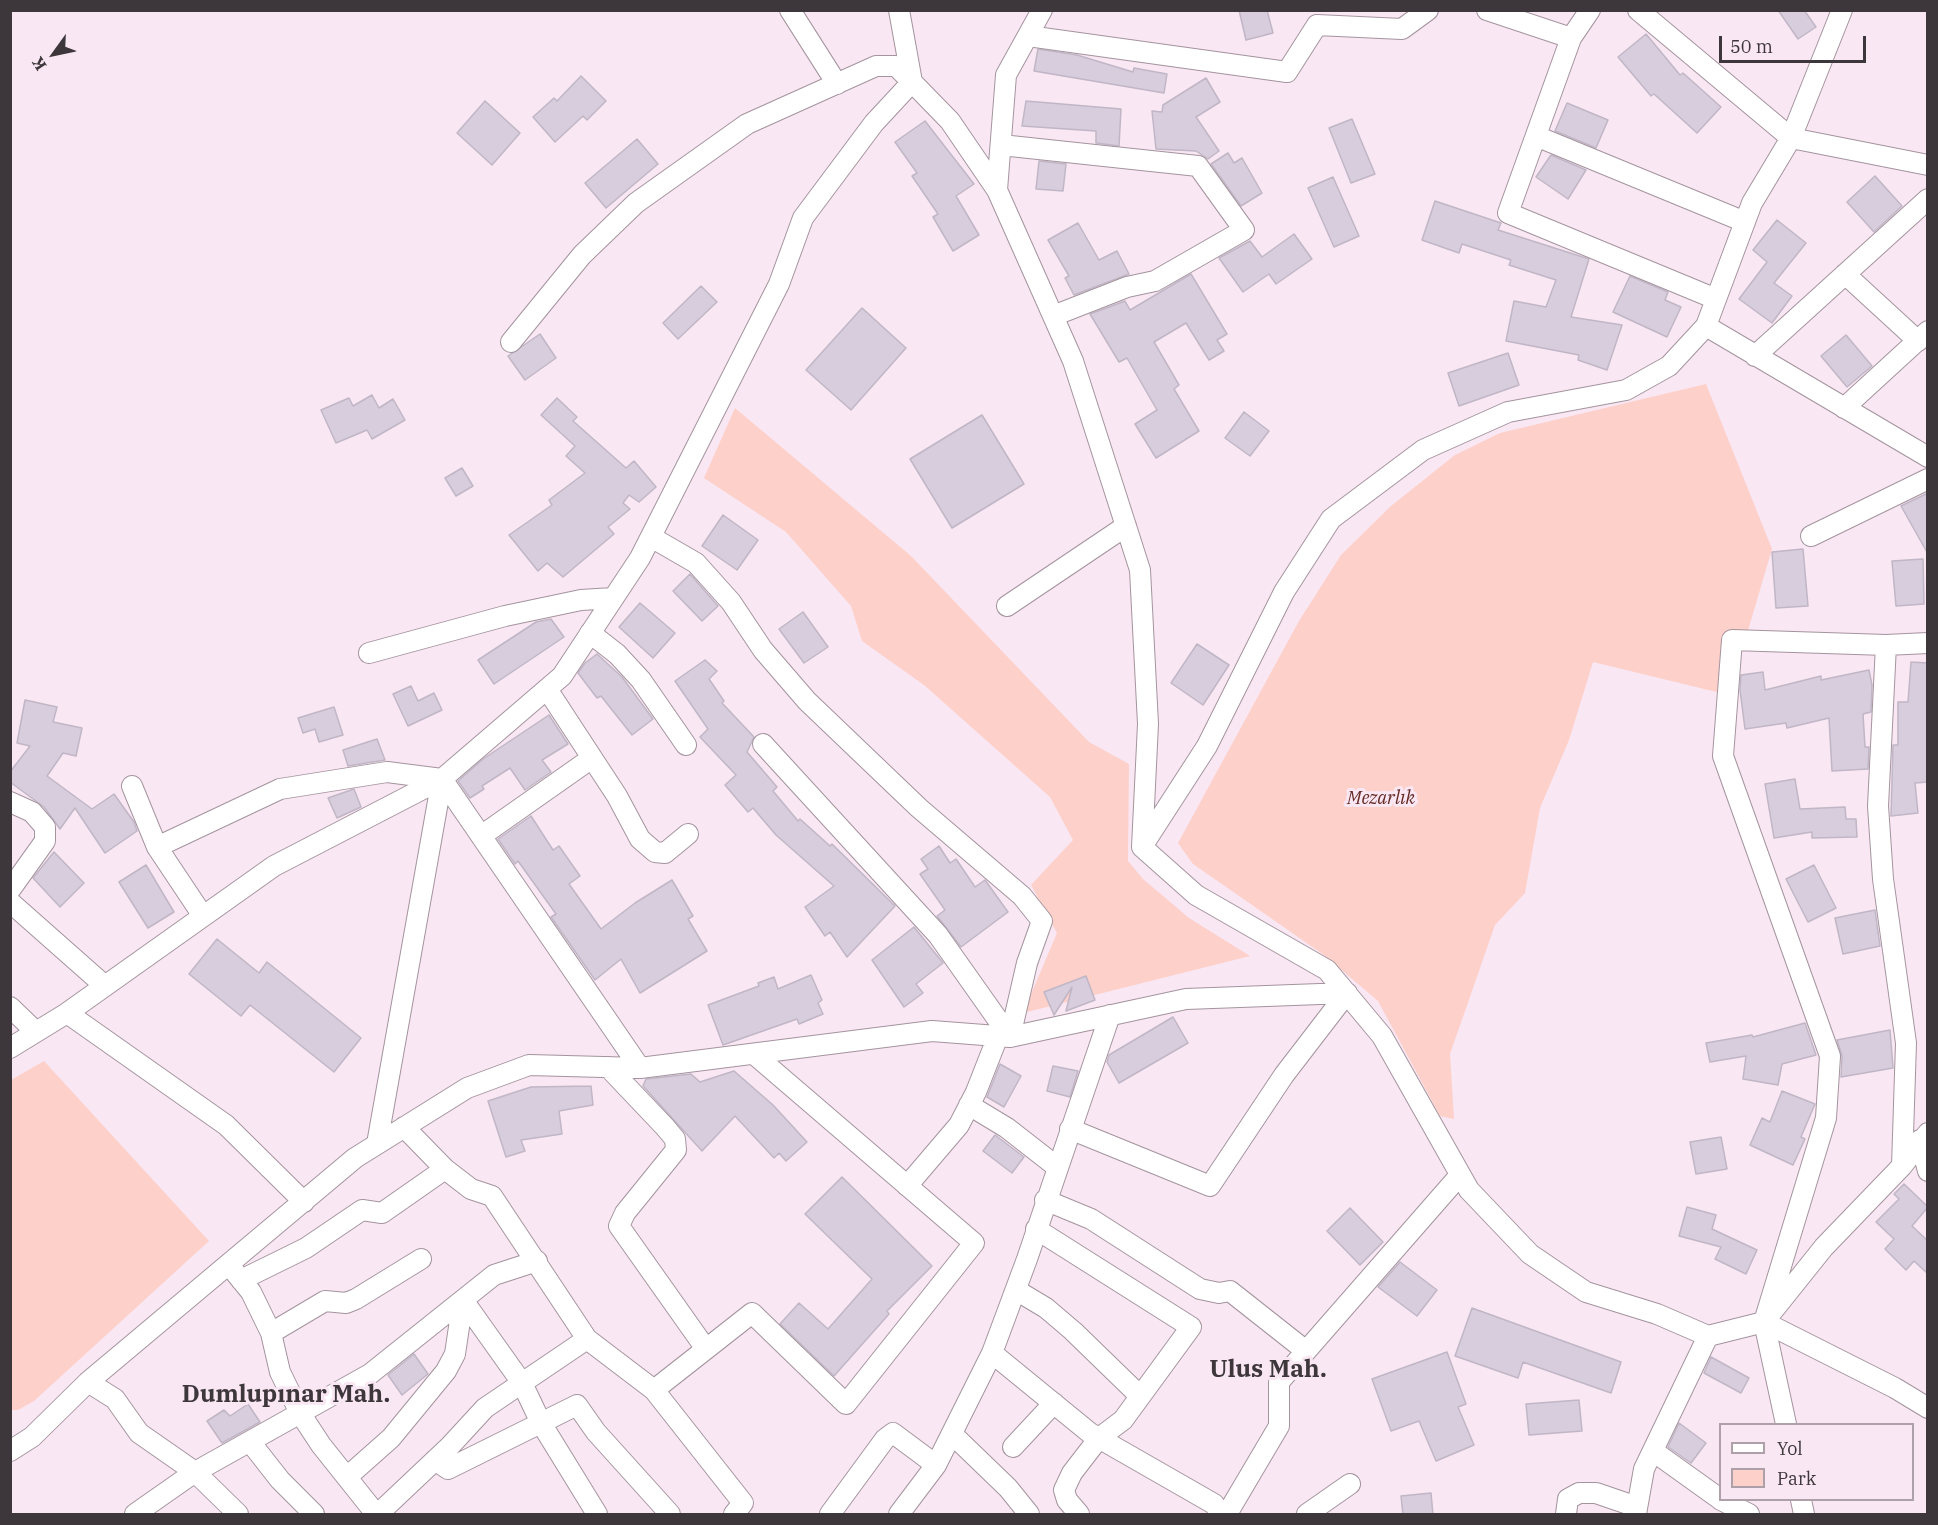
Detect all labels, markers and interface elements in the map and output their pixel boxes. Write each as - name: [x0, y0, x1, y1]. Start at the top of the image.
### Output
- north arrow: [24, 24, 84, 84]
- scale bar: [1722, 24, 1869, 62]
- text: 50 m: [1730, 35, 1773, 58]
- text: K: [27, 53, 51, 74]
- park label: Mezarlık: [1347, 788, 1415, 810]
- district label: Ulus Mah.: [1209, 1356, 1327, 1384]
- district label: Dumlupınar Mah.: [182, 1381, 390, 1409]
- legend: [1719, 1423, 1914, 1501]
- text: Yol: [1777, 1437, 1803, 1460]
- text: Park: [1777, 1467, 1816, 1490]

